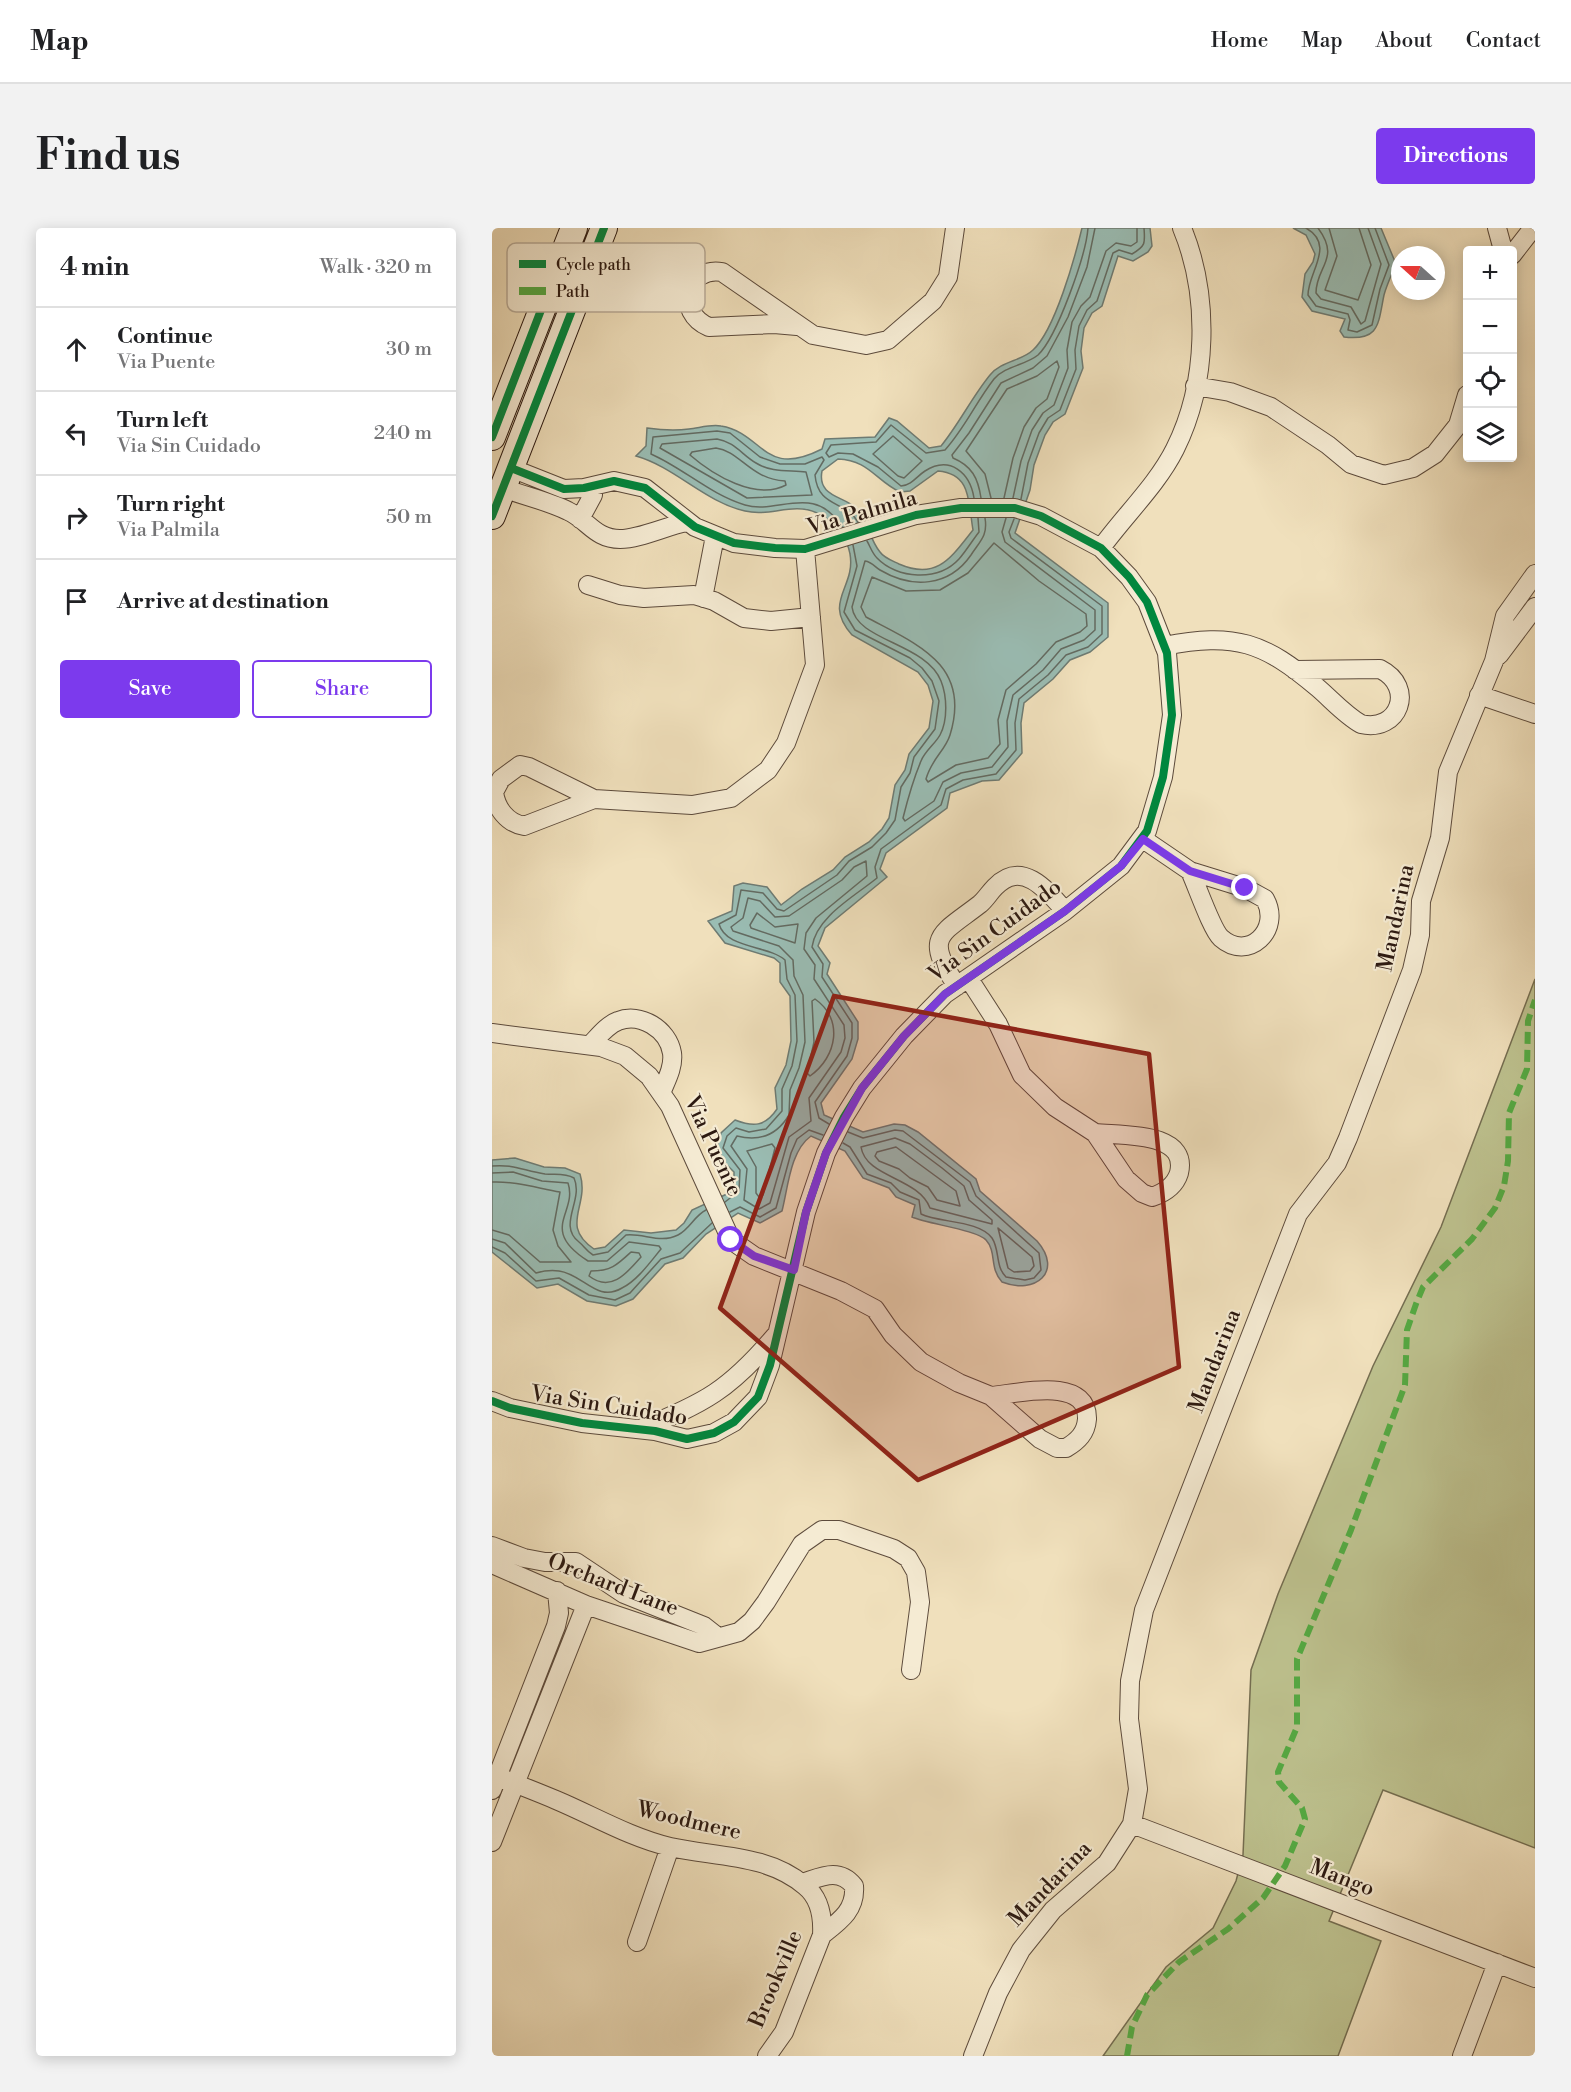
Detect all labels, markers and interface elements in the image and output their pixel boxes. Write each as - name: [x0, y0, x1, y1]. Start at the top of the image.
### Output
- text: Map: [30, 24, 89, 59]
- text: Home: [1211, 28, 1268, 54]
- text: Map: [1301, 28, 1343, 54]
- text: About: [1376, 28, 1433, 54]
- text: Contact: [1466, 28, 1541, 54]
- button: Directions: [1376, 128, 1535, 184]
- text: Find us: [36, 130, 180, 183]
- legend: [507, 243, 705, 312]
- north arrow: [1391, 246, 1445, 300]
- map controls: [1463, 246, 1517, 462]
- button: +: [1463, 246, 1517, 300]
- text: 4 min: [60, 251, 130, 283]
- text: Walk · 320 m: [320, 255, 432, 280]
- text: Cycle path: [556, 255, 631, 275]
- text: Path: [556, 282, 590, 302]
- button: −: [1463, 300, 1517, 354]
- text: Continue: [117, 323, 213, 350]
- icon: ahead: [60, 333, 93, 366]
- text: 30 m: [386, 337, 432, 362]
- text: Via Puente: [117, 350, 215, 375]
- button: locate: [1463, 354, 1517, 408]
- text: Turn left: [117, 407, 208, 434]
- button: layers: [1463, 408, 1517, 462]
- icon: left: [60, 417, 93, 450]
- text: 240 m: [374, 421, 432, 446]
- text: Via Sin Cuidado: [117, 434, 261, 459]
- street label: Via Palmila: [803, 484, 921, 542]
- text: Turn right: [117, 491, 225, 518]
- icon: right: [60, 501, 93, 534]
- text: 50 m: [386, 505, 432, 530]
- text: Via Palmila: [117, 518, 220, 543]
- icon: arrive: [60, 585, 93, 618]
- text: Arrive at destination: [117, 588, 329, 615]
- button: Save: [60, 660, 240, 718]
- button: Share: [252, 660, 432, 718]
- street label: Mandarina: [1371, 861, 1421, 974]
- street label: Via Sin Cuidado: [922, 874, 1067, 989]
- route end: [1231, 874, 1257, 900]
- street label: Via Puente: [677, 1090, 748, 1201]
- route start: [717, 1226, 743, 1252]
- street label: Mandarina: [1183, 1305, 1247, 1417]
- street label: Via Sin Cuidado: [528, 1380, 689, 1432]
- street label: Orchard Lane: [544, 1548, 682, 1622]
- street label: Woodmere: [633, 1796, 744, 1846]
- street label: Mandarina: [1003, 1835, 1098, 1933]
- street label: Mango: [1306, 1853, 1378, 1903]
- street label: Brookville: [743, 1926, 809, 2033]

